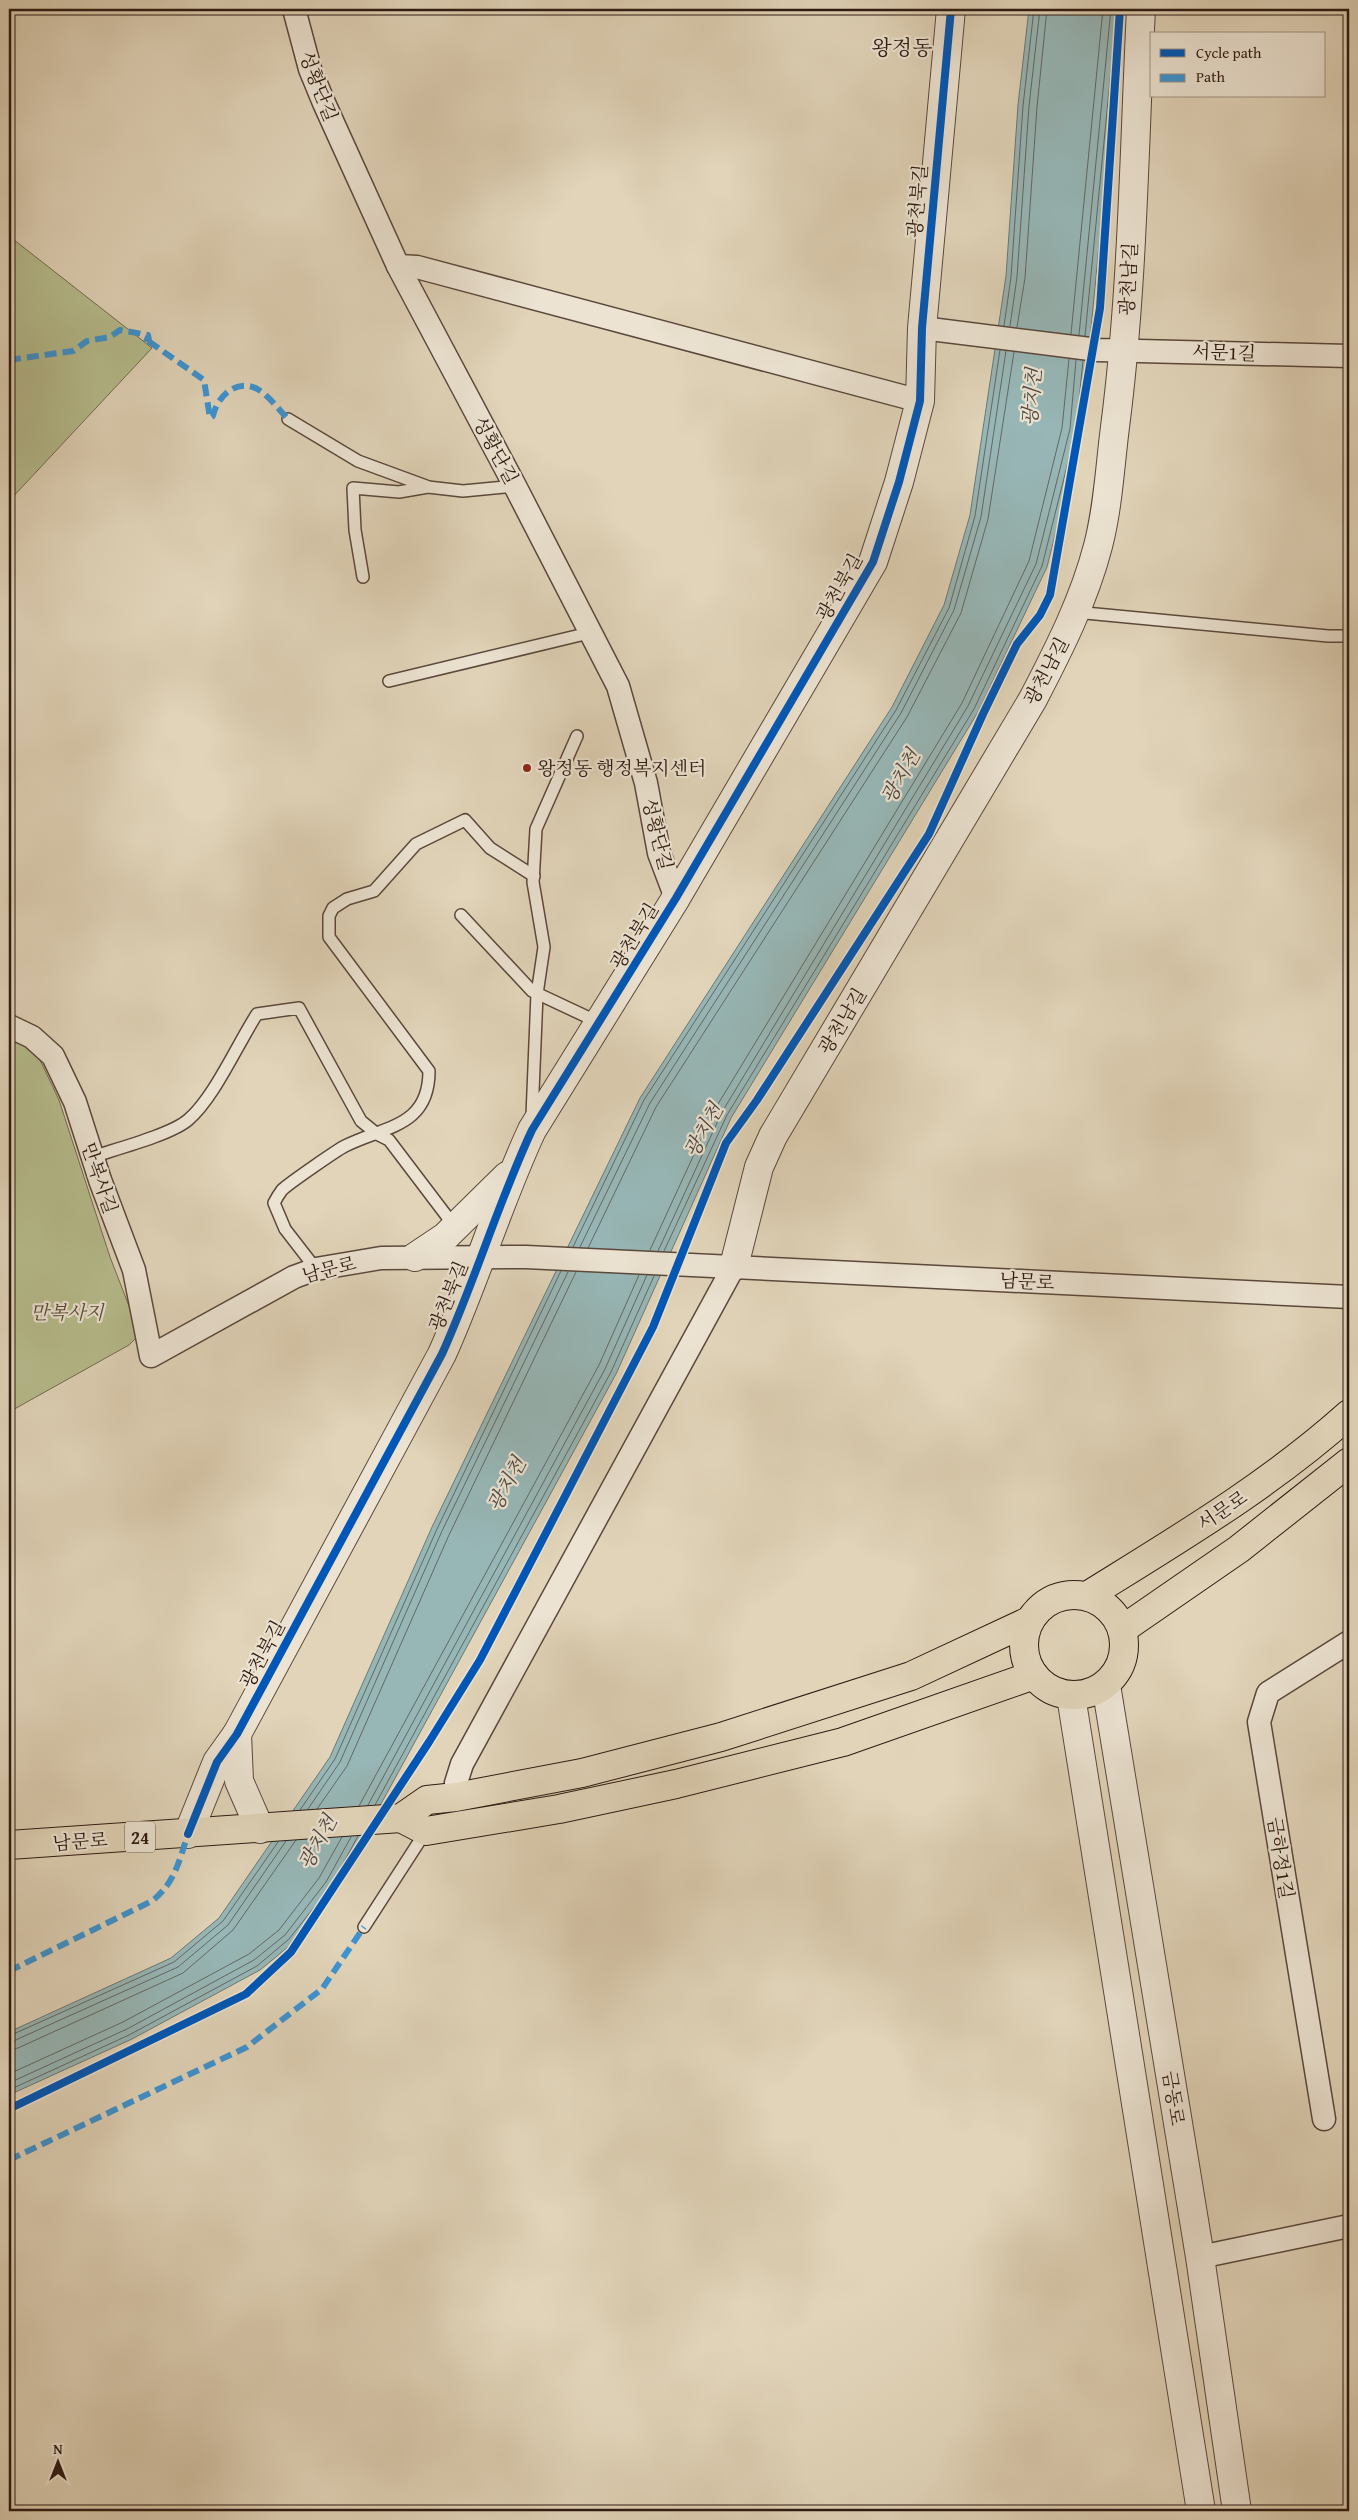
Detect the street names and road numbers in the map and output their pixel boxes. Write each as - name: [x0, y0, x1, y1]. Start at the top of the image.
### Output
- street label: 성황단길: [293, 47, 345, 125]
- street label: 광천북길: [900, 163, 934, 239]
- street label: 광천남길: [1112, 242, 1144, 316]
- street label: 서문1길: [1191, 337, 1257, 367]
- street label: 성황단길: [466, 411, 526, 489]
- street label: 광천북길: [809, 548, 869, 626]
- street label: 광천남길: [1016, 632, 1076, 710]
- street label: 성황단길: [636, 795, 680, 873]
- street label: 광천북길: [603, 897, 665, 975]
- street label: 광천남길: [811, 982, 873, 1060]
- street label: 만복사길: [75, 1139, 125, 1217]
- street label: 남문로: [299, 1249, 359, 1289]
- street label: 광천북길: [421, 1257, 475, 1335]
- street label: 남문로: [999, 1266, 1055, 1296]
- street label: 서문로: [1191, 1483, 1253, 1537]
- street label: 광천북길: [232, 1615, 292, 1693]
- street label: 금하정1길: [1261, 1815, 1301, 1901]
- road number: 24: [125, 1821, 155, 1852]
- street label: 남문로: [52, 1825, 108, 1857]
- street label: 금동로: [1156, 2069, 1192, 2127]

